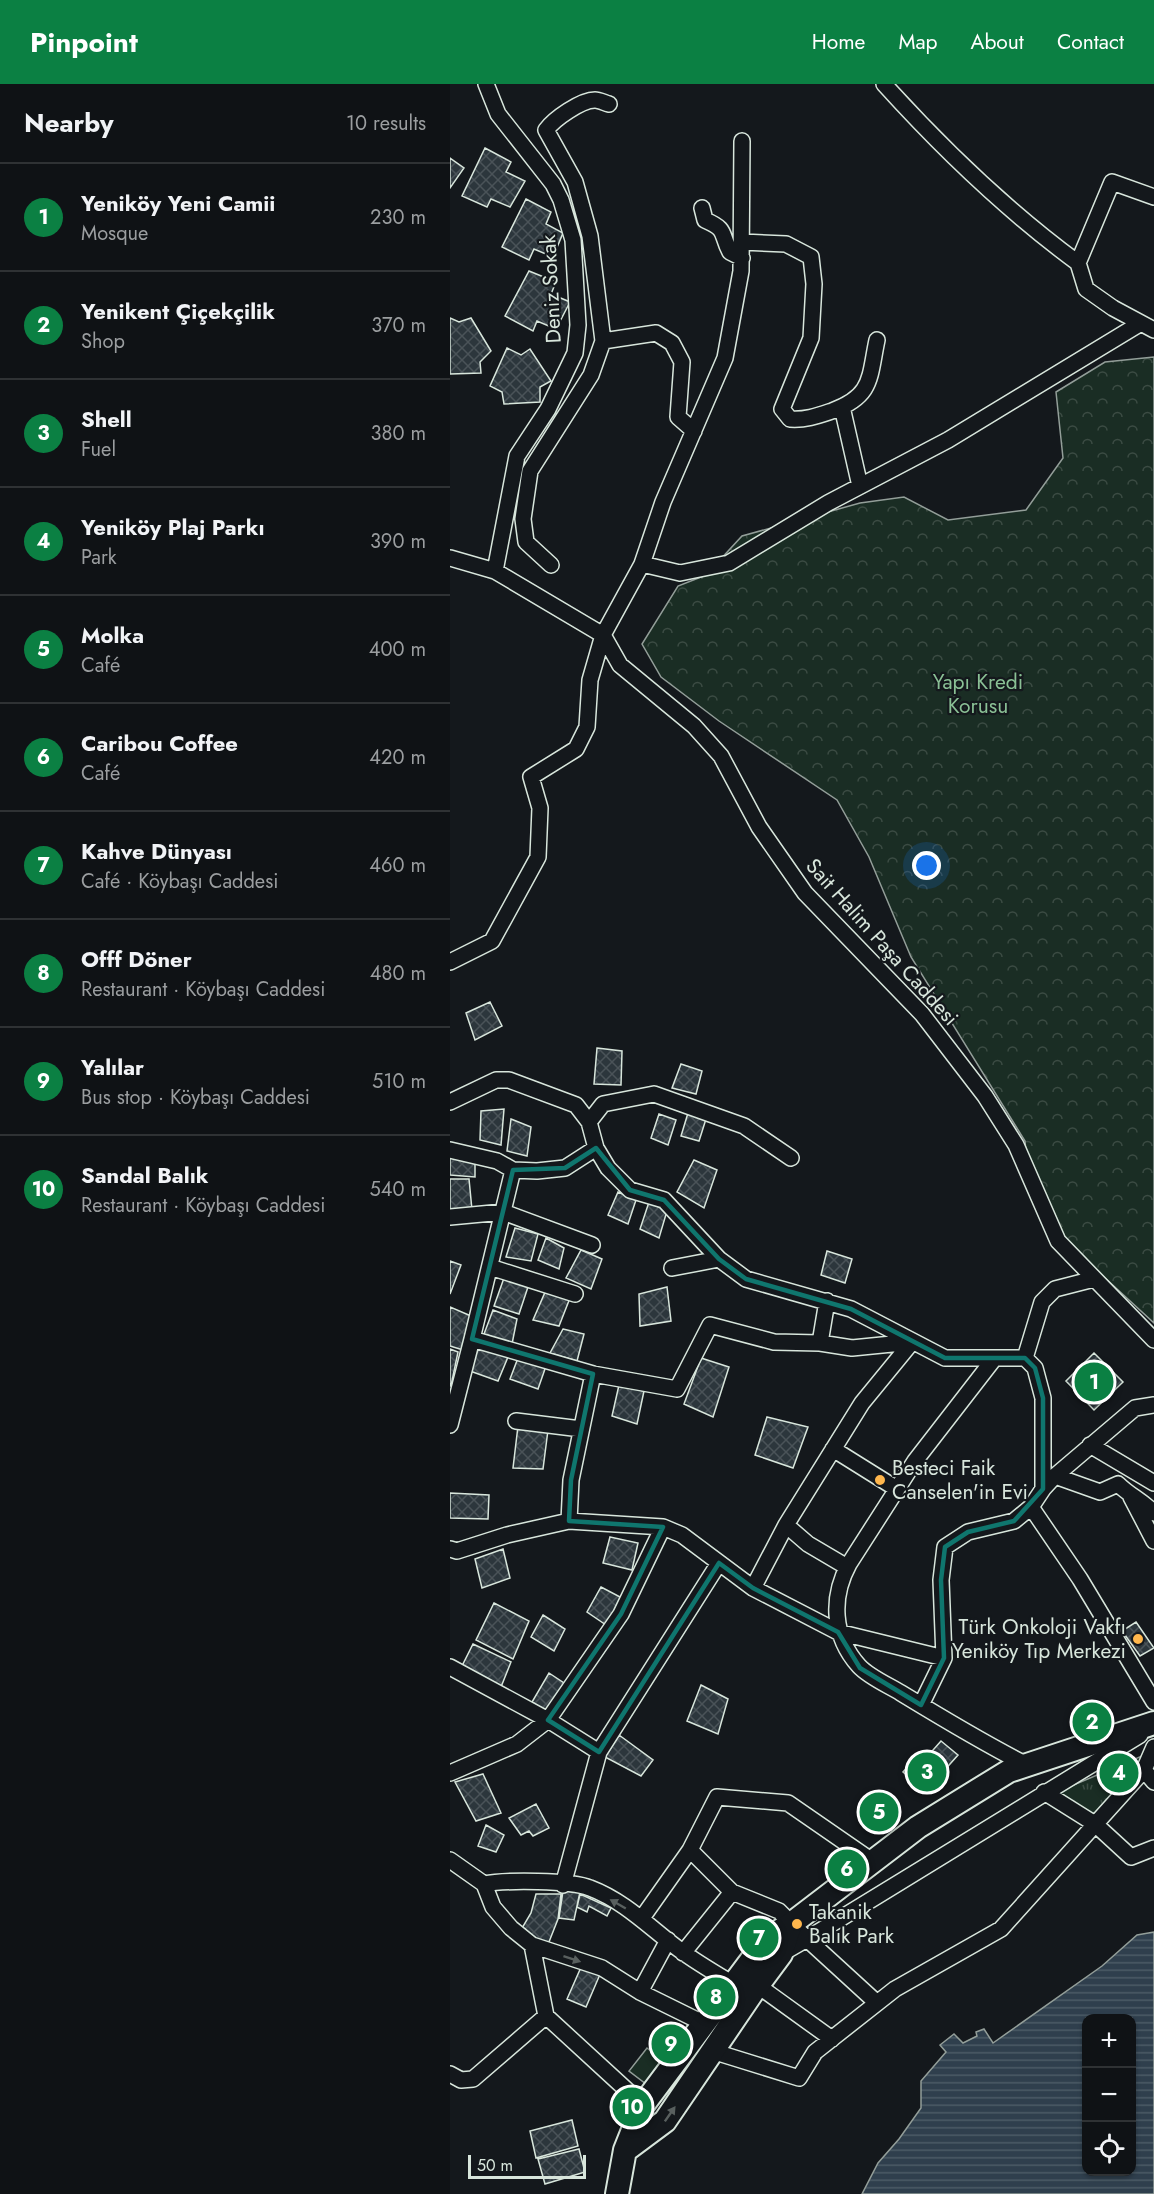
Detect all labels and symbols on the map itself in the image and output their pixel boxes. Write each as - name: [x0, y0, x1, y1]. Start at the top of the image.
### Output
- street label: Deniz Sokak: [533, 233, 569, 344]
- park label: Yapı Kredi Korusu: [933, 667, 1023, 721]
- your location: [912, 851, 941, 880]
- street label: Sait Halim Paşa Caddesi: [799, 852, 965, 1032]
- pin: 1: [1074, 1360, 1114, 1404]
- place label: Besteci Faik Canselen'in Evi: [892, 1453, 1028, 1507]
- marker: Besteci Faik Canselen'in Evi: [873, 1473, 887, 1487]
- place label: Türk Onkoloji Vakfı Yeniköy Tıp Merkezi: [952, 1612, 1126, 1666]
- marker: Türk Onkoloji Vakfı Yeniköy Tıp Merkezi: [1131, 1632, 1145, 1646]
- pin: 2: [1072, 1700, 1112, 1744]
- pin: 3: [908, 1750, 946, 1794]
- pin: 4: [1100, 1750, 1138, 1796]
- pin: 5: [860, 1790, 898, 1834]
- pin: 6: [828, 1846, 866, 1892]
- place label: Takanik Balık Park: [809, 1897, 895, 1951]
- one-way arrow: [610, 1899, 627, 1909]
- pin: 7: [740, 1916, 778, 1960]
- marker: Takanik Balık Park: [790, 1917, 804, 1931]
- one-way arrow: [563, 1954, 581, 1964]
- pin: 8: [696, 1974, 736, 2020]
- pin: 9: [652, 2022, 690, 2066]
- pin: 10: [612, 2084, 651, 2130]
- one-way arrow: [664, 2106, 676, 2122]
- scale bar: [468, 2152, 586, 2180]

